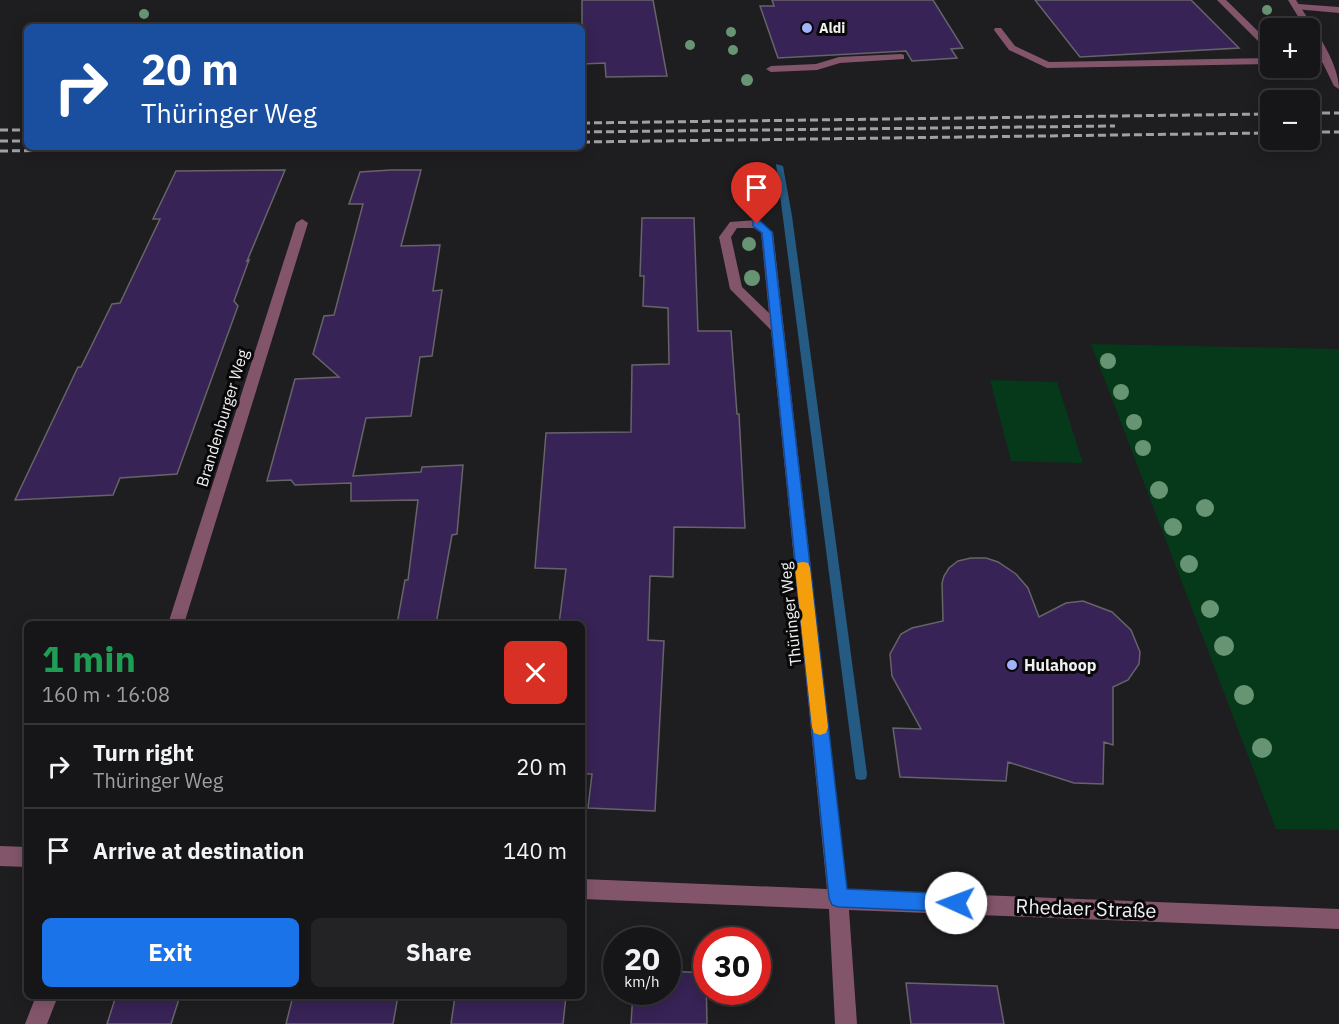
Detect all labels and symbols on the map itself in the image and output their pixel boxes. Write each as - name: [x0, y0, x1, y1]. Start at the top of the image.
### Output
- place label: Aldi: [819, 19, 845, 37]
- marker: Aldi: [800, 21, 814, 35]
- pin: [731, 162, 782, 224]
- street label: Brandenburger Weg: [192, 346, 253, 489]
- street label: Thüringer Weg: [775, 561, 805, 667]
- place label: Hulahoop: [1024, 655, 1097, 675]
- marker: Hulahoop: [1005, 658, 1019, 672]
- position arrow: [924, 871, 988, 935]
- street label: Rhedaer Straße: [1015, 892, 1157, 924]
- speed limit sign: 30: [693, 927, 771, 1005]

